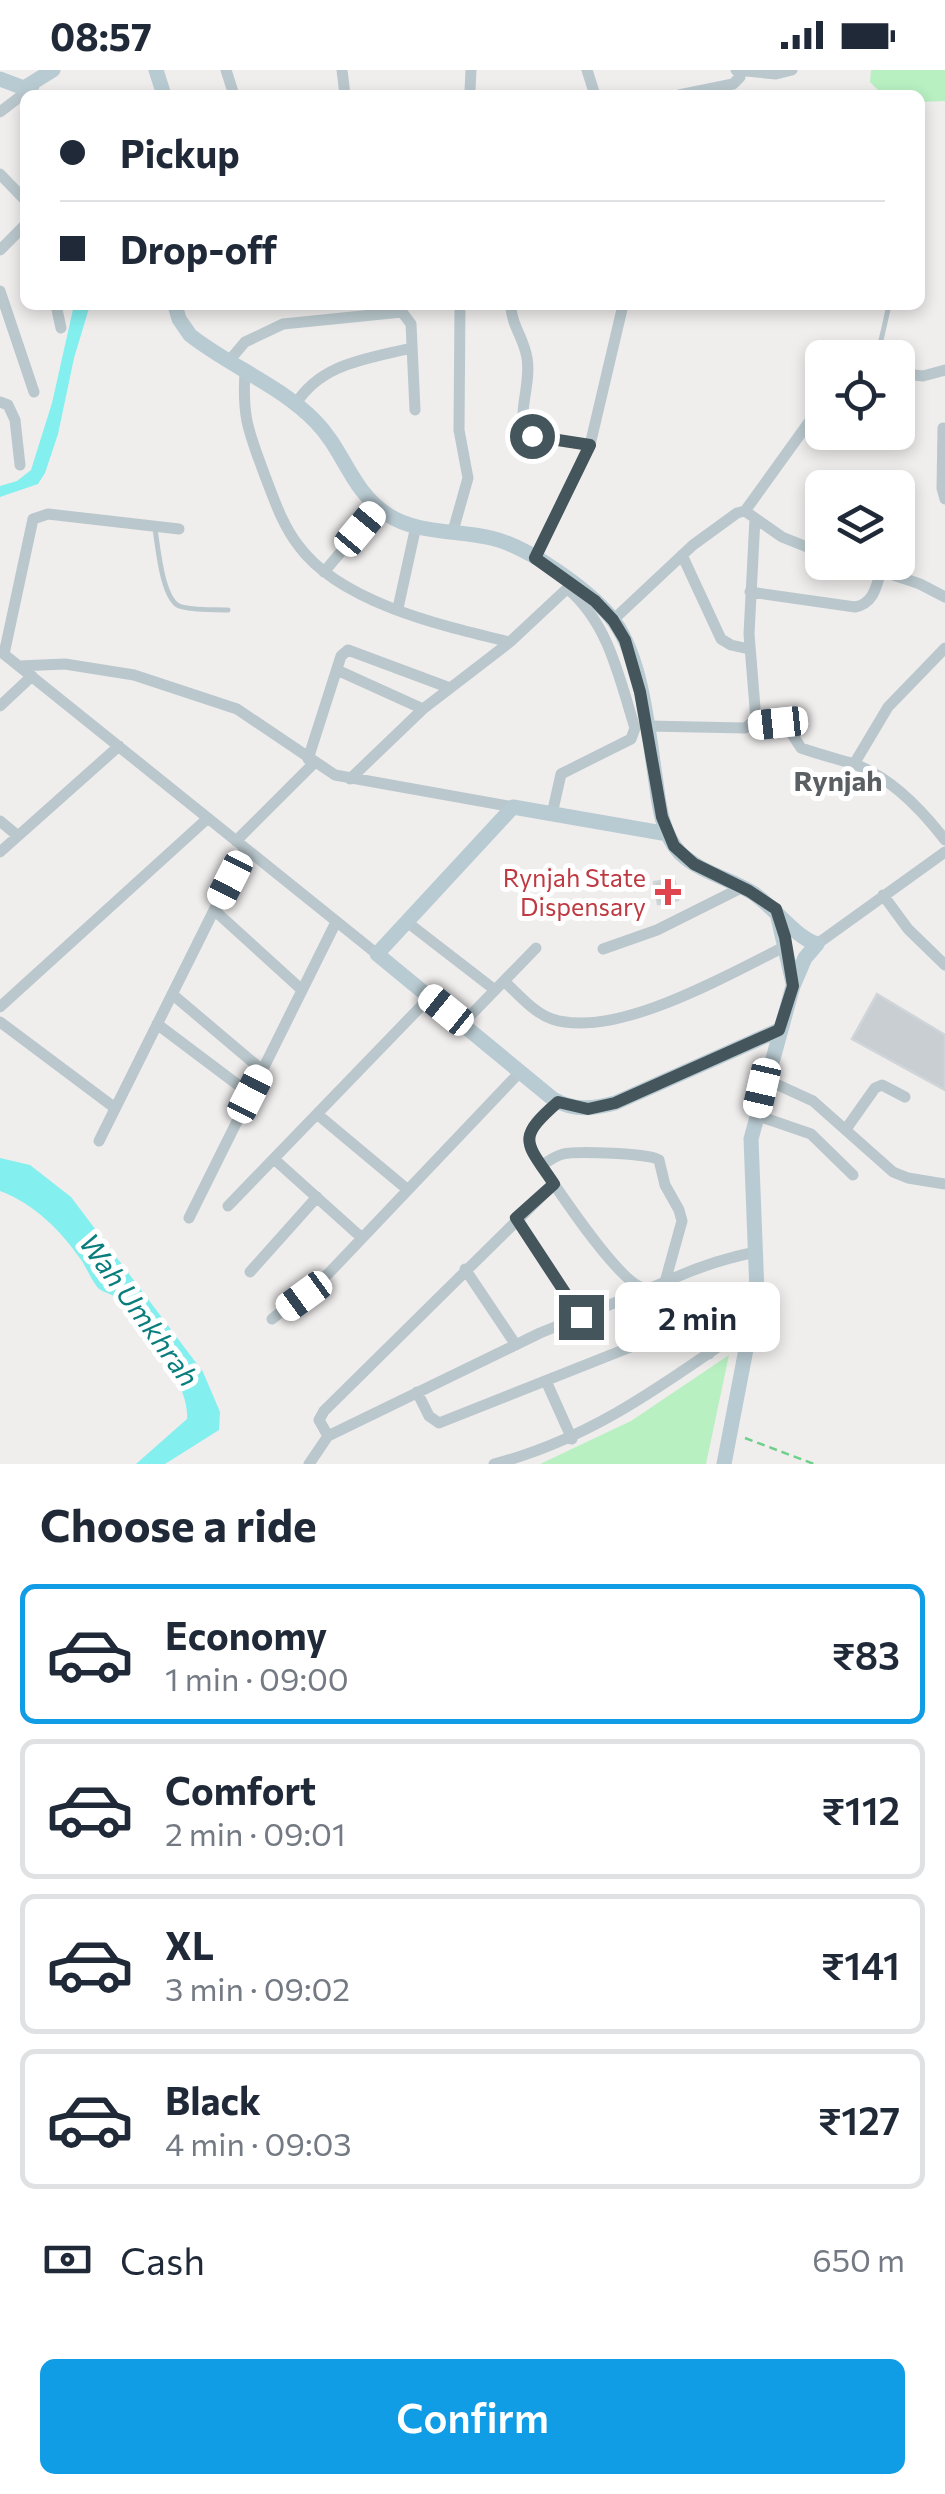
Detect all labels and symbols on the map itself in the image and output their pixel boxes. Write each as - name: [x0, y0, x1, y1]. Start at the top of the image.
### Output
- route start: [510, 414, 555, 459]
- car: [329, 496, 391, 562]
- car: [747, 705, 809, 741]
- district label: Rynjah: [793, 763, 883, 797]
- car: [203, 846, 257, 914]
- place label: Rynjah State Dispensary: [503, 862, 646, 921]
- marker: Rynjah State Dispensary: [655, 879, 681, 905]
- car: [413, 979, 479, 1041]
- car: [741, 1055, 783, 1121]
- car: [223, 1060, 277, 1128]
- water label: Wah Umkhrah: [73, 1226, 207, 1393]
- car: [271, 1266, 337, 1326]
- callout: 2 min: [616, 1282, 781, 1352]
- route end: [559, 1295, 604, 1340]

